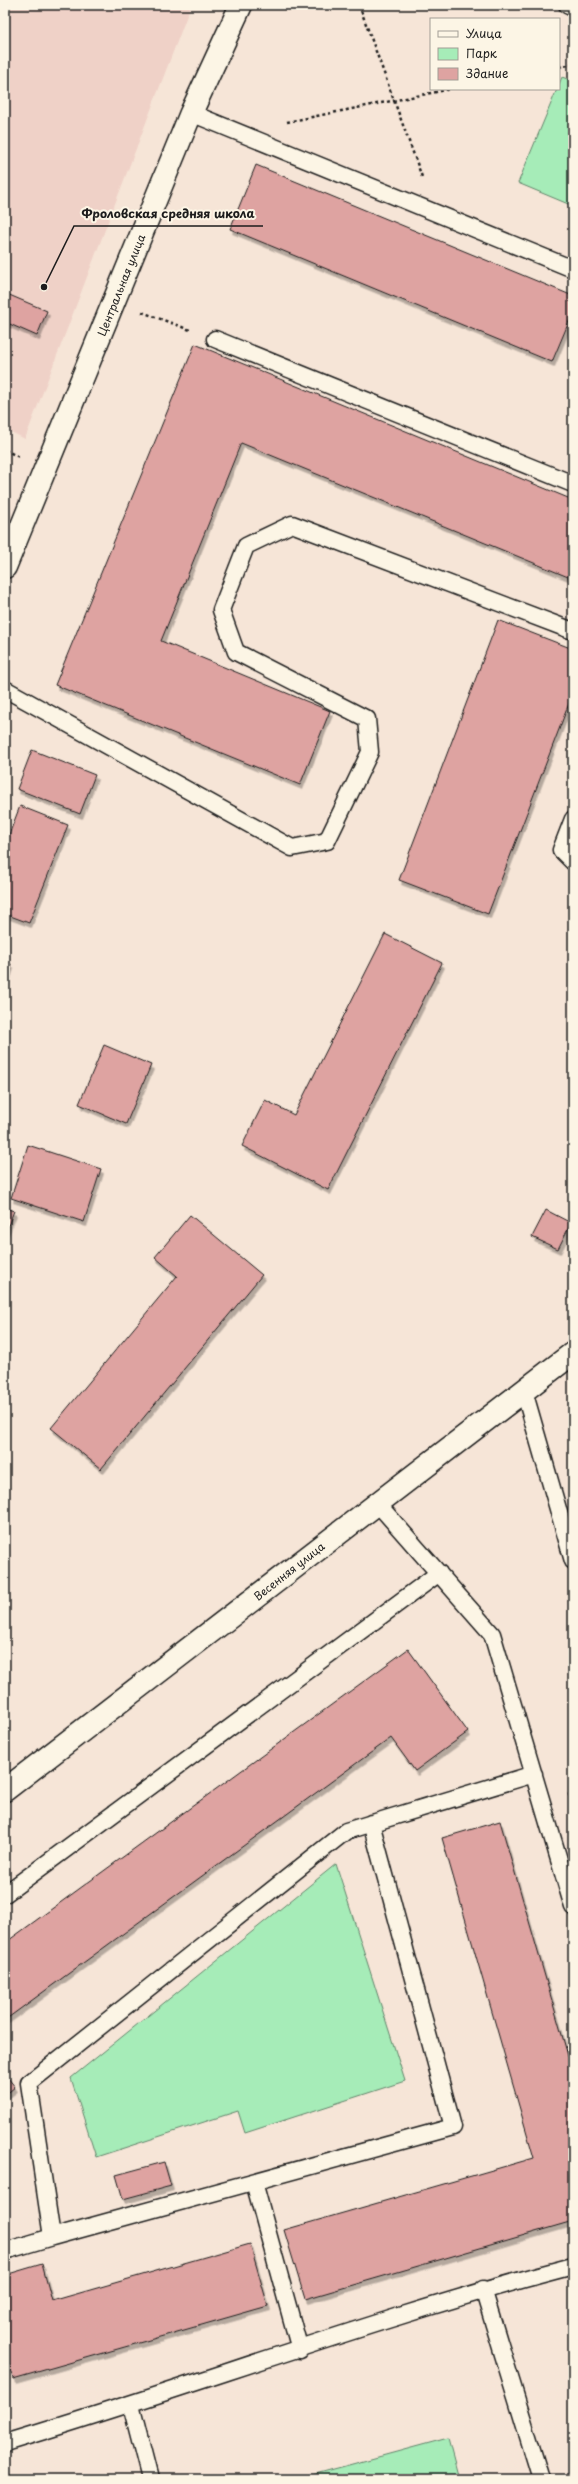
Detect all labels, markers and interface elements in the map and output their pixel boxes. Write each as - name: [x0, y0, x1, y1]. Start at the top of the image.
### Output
- legend: [430, 18, 560, 90]
- text: Улица: [466, 24, 502, 42]
- text: Парк: [466, 44, 498, 62]
- text: Здание: [466, 64, 508, 82]
- callout: Фроловская средняя школа: [74, 202, 263, 226]
- text: Фроловская средняя школа: [81, 204, 255, 222]
- street label: Центральная улица: [93, 231, 149, 338]
- street label: Весенняя улица: [250, 1538, 328, 1604]

